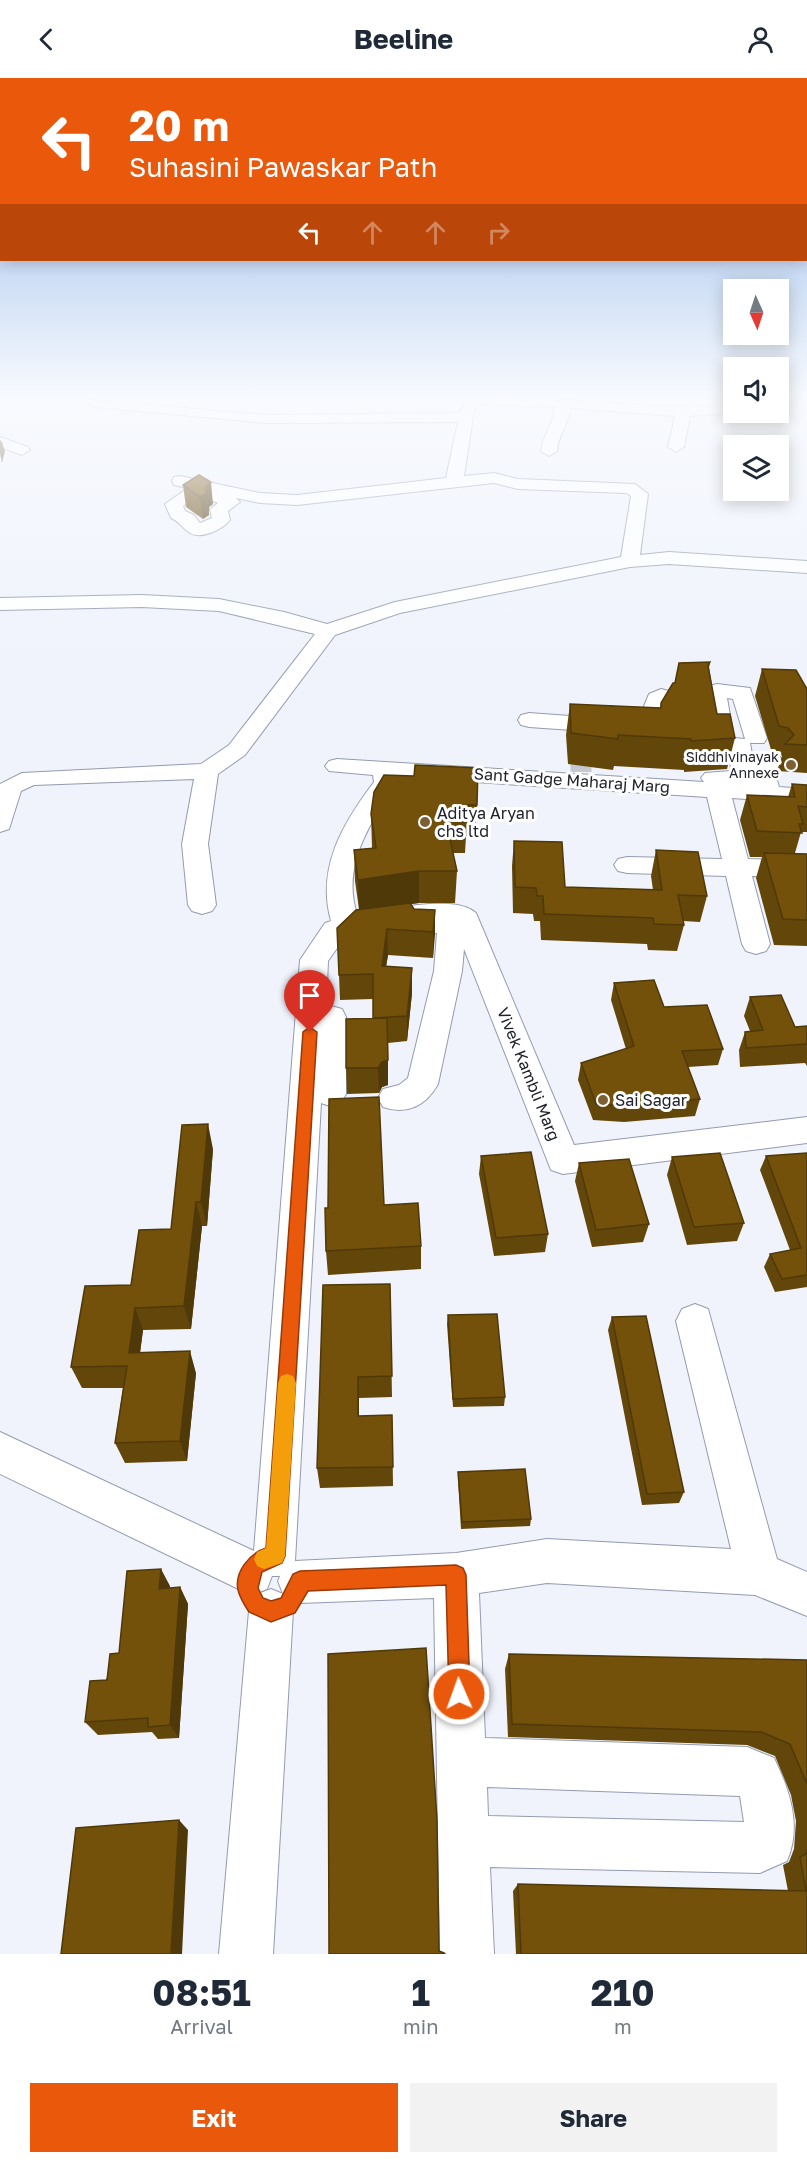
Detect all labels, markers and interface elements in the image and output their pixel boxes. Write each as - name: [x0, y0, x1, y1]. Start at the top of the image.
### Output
- icon: back: [30, 23, 63, 56]
- text: Beeline: [354, 23, 453, 55]
- icon: person: [744, 23, 777, 56]
- text: 20 m: [129, 100, 229, 150]
- icon: left: [30, 102, 108, 180]
- text: Suhasini Pawaskar Path: [129, 151, 437, 183]
- icon: left: [293, 216, 326, 249]
- icon: ahead: [356, 216, 389, 249]
- icon: ahead: [419, 216, 452, 249]
- icon: right: [482, 216, 515, 249]
- north arrow: [723, 279, 789, 345]
- map controls: [723, 279, 789, 501]
- button: sound: [723, 357, 789, 423]
- button: layers: [723, 435, 789, 501]
- place label: Siddhivinayak Annexe: [686, 748, 779, 781]
- marker: Siddhivinayak Annexe: [784, 758, 798, 772]
- street label: Sant Gadge Maharaj Marg: [473, 763, 671, 797]
- place label: Aditya Aryan chs ltd: [437, 803, 535, 841]
- marker: Aditya Aryan chs ltd: [418, 815, 432, 829]
- pin: [284, 970, 335, 1032]
- icon: arrive: [293, 979, 326, 1012]
- street label: Vivek Kambli Marg: [493, 1004, 565, 1144]
- place label: Sai Sagar: [615, 1090, 687, 1110]
- marker: Sai Sagar: [596, 1093, 610, 1107]
- position arrow: [427, 1662, 491, 1726]
- text: 08:51: [152, 1971, 251, 2014]
- text: 1: [412, 1971, 430, 2014]
- text: 210: [591, 1971, 655, 2014]
- text: Arrival: [170, 2014, 233, 2038]
- text: min: [403, 2014, 438, 2038]
- text: m: [614, 2014, 632, 2038]
- button: Exit: [30, 2083, 398, 2152]
- button: Share: [410, 2083, 777, 2152]

